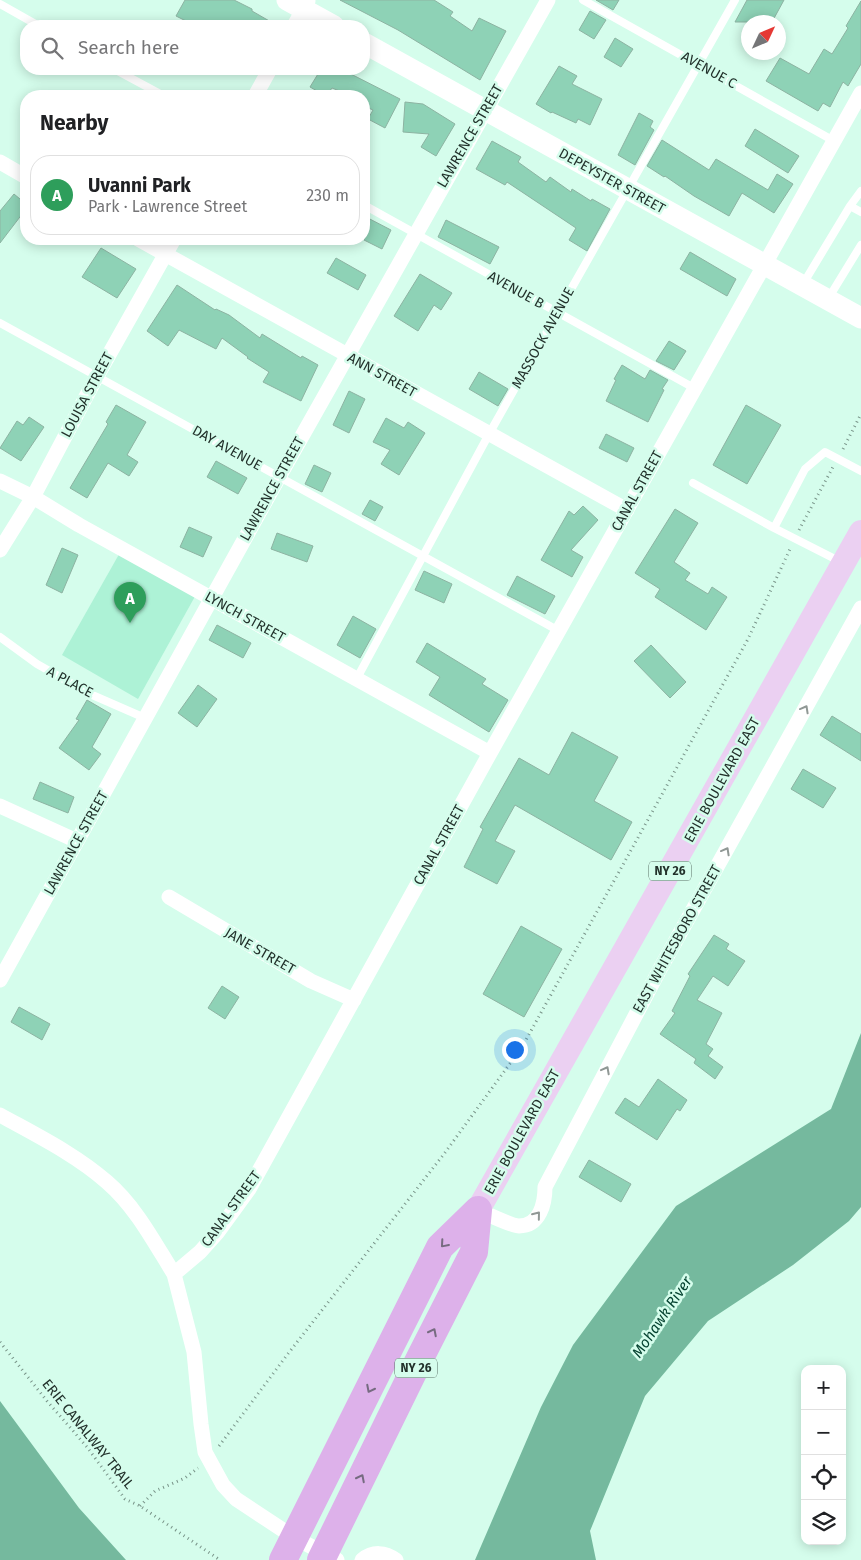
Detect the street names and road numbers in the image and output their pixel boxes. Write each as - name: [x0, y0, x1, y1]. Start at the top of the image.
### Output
- street label: AVENUE C: [678, 48, 740, 92]
- street label: LAWRENCE STREET: [434, 81, 507, 191]
- street label: DEPEYSTER STREET: [556, 145, 669, 218]
- street label: AVENUE B: [485, 268, 547, 312]
- street label: MASSOCK AVENUE: [508, 284, 578, 392]
- street label: LOUISA STREET: [57, 349, 117, 440]
- street label: ANN STREET: [345, 349, 420, 401]
- street label: DAY AVENUE: [189, 422, 265, 474]
- street label: LAWRENCE STREET: [236, 433, 308, 544]
- street label: CANAL STREET: [608, 447, 666, 534]
- street label: LYNCH STREET: [202, 588, 289, 646]
- street label: A PLACE: [44, 663, 96, 701]
- street label: ERIE BOULEVARD EAST: [681, 714, 764, 845]
- street label: LAWRENCE STREET: [40, 787, 112, 898]
- street label: CANAL STREET: [410, 801, 468, 888]
- street label: EAST WHITESBORO STREET: [629, 861, 725, 1016]
- road number: NY 26: [649, 861, 691, 880]
- street label: JANE STREET: [222, 924, 299, 978]
- street label: ERIE BOULEVARD EAST: [481, 1066, 564, 1197]
- street label: CANAL STREET: [198, 1167, 265, 1250]
- road number: NY 26: [395, 1359, 437, 1378]
- street label: ERIE CANALWAY TRAIL: [39, 1376, 138, 1492]

